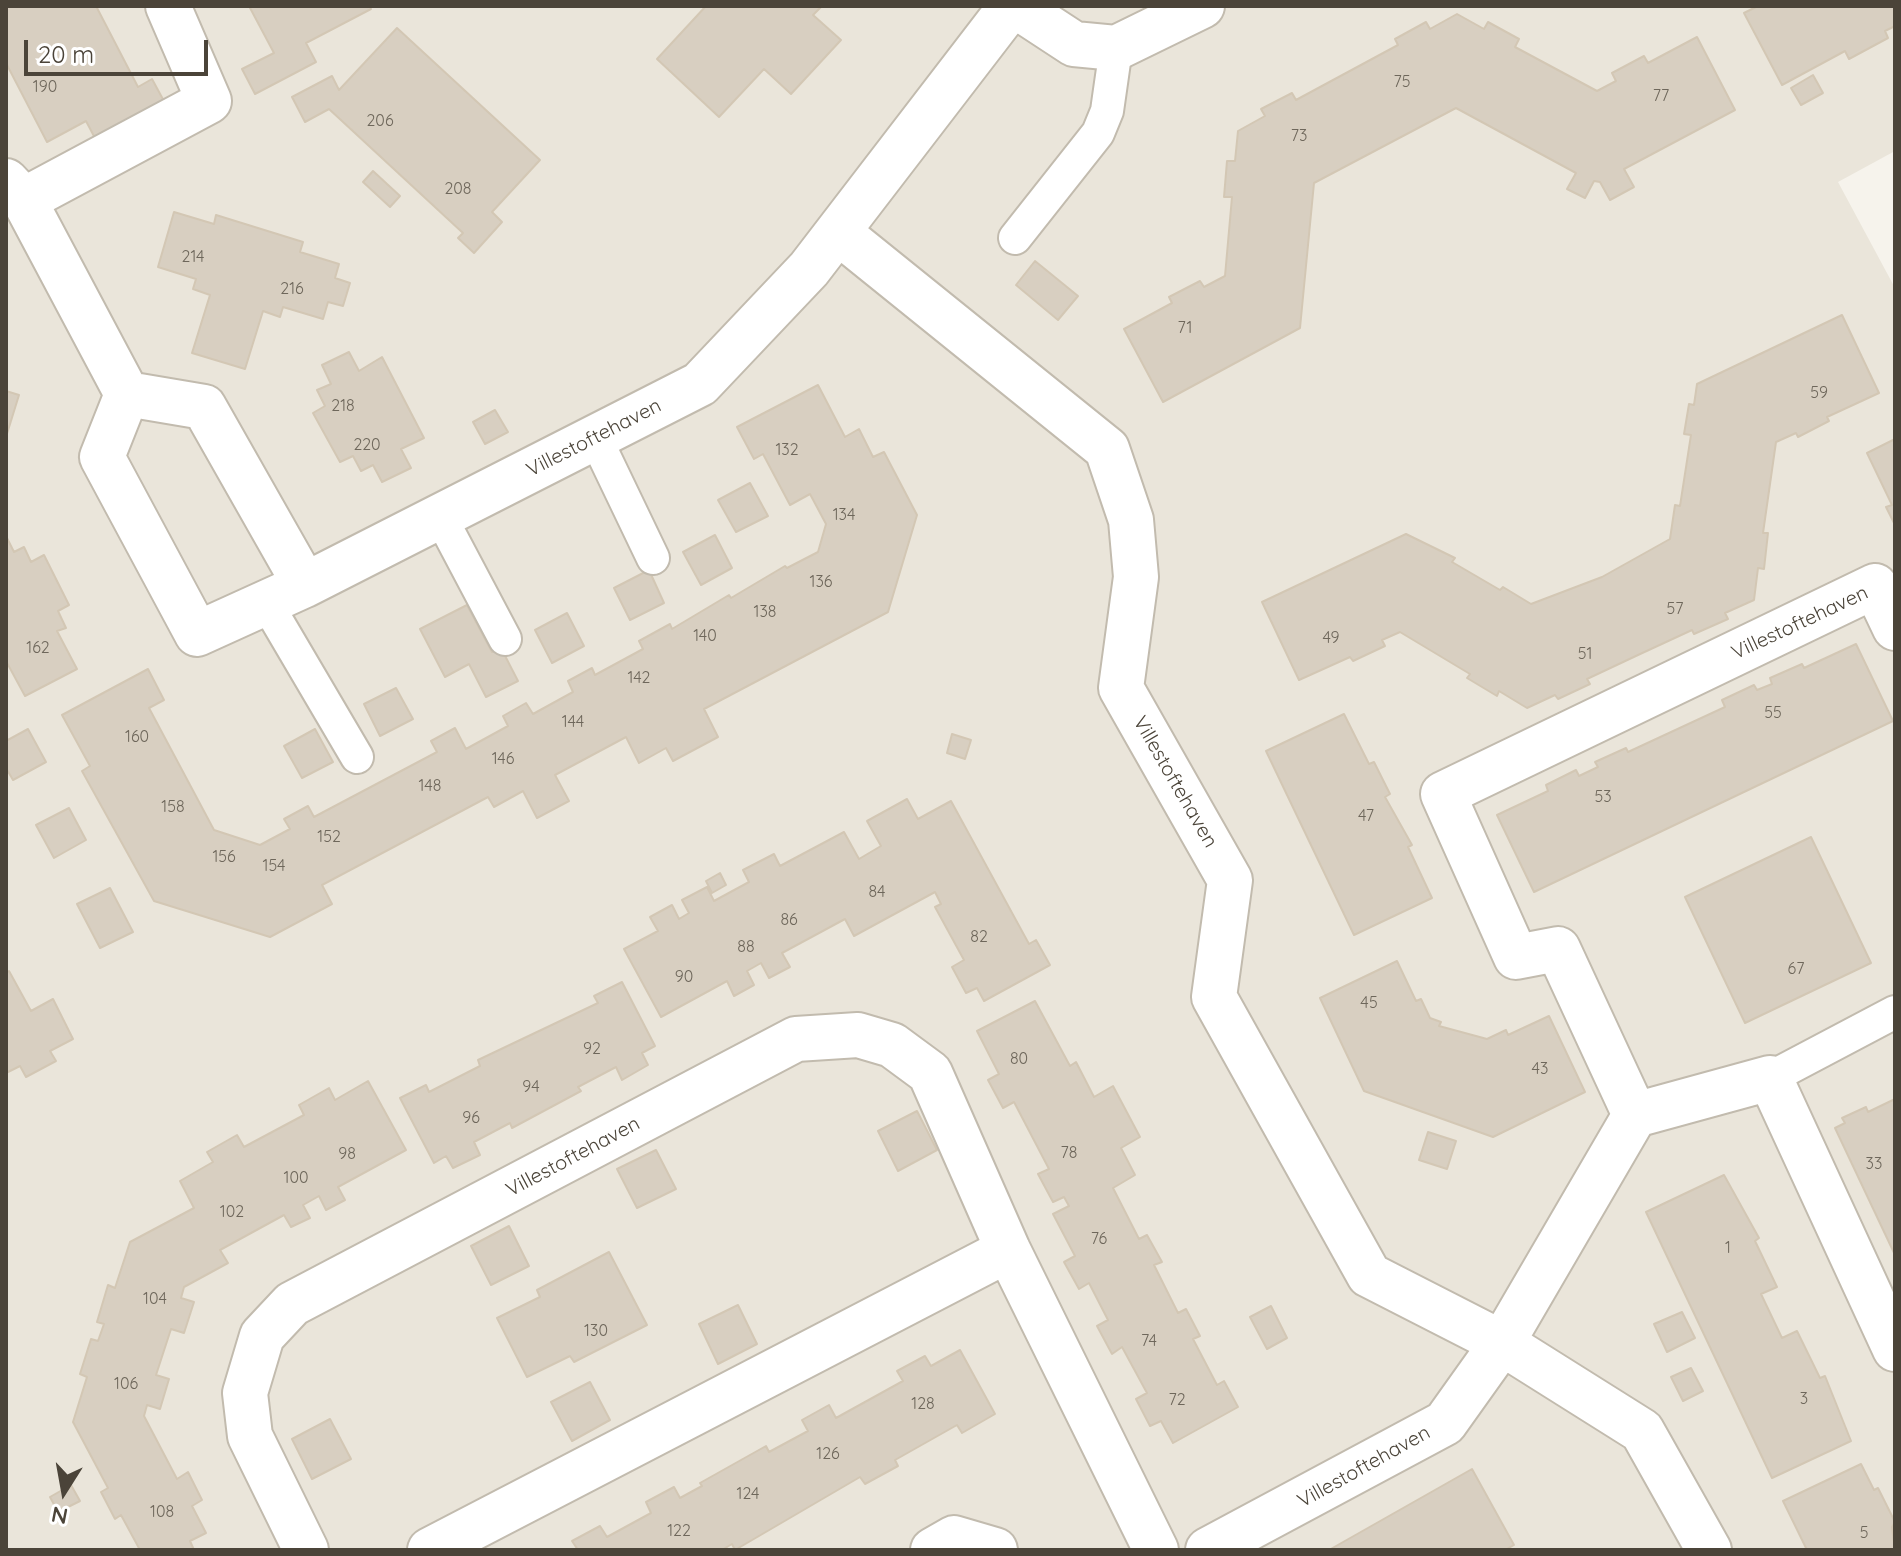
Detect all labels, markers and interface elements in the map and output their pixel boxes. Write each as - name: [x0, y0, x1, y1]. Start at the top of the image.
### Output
- scale bar: [28, 24, 212, 74]
- text: 20 m: [38, 39, 94, 69]
- house number: 75: [1394, 72, 1410, 92]
- house number: 190: [33, 77, 57, 97]
- house number: 77: [1653, 86, 1669, 106]
- house number: 206: [367, 111, 393, 131]
- house number: 73: [1291, 126, 1307, 146]
- house number: 208: [444, 179, 472, 199]
- house number: 214: [182, 247, 204, 267]
- house number: 216: [280, 279, 304, 299]
- house number: 71: [1178, 318, 1192, 338]
- house number: 59: [1810, 383, 1828, 403]
- street label: Villestoftehaven: [523, 394, 665, 482]
- house number: 218: [331, 396, 355, 416]
- house number: 220: [353, 435, 381, 455]
- house number: 132: [775, 440, 799, 460]
- house number: 134: [833, 505, 855, 525]
- house number: 136: [810, 572, 832, 592]
- street label: Villestoftehaven: [1728, 581, 1872, 665]
- house number: 57: [1667, 599, 1683, 619]
- house number: 138: [754, 602, 776, 622]
- house number: 140: [693, 626, 717, 646]
- house number: 49: [1322, 628, 1340, 648]
- house number: 162: [26, 638, 50, 658]
- house number: 51: [1578, 644, 1592, 664]
- house number: 142: [628, 668, 650, 688]
- house number: 55: [1764, 703, 1782, 723]
- house number: 144: [562, 712, 584, 732]
- street label: Villestoftehaven: [1128, 712, 1222, 852]
- house number: 160: [125, 727, 149, 747]
- house number: 146: [492, 749, 514, 769]
- house number: 148: [419, 776, 441, 796]
- house number: 53: [1594, 787, 1612, 807]
- house number: 158: [161, 797, 185, 817]
- house number: 47: [1358, 806, 1374, 826]
- house number: 152: [317, 827, 341, 847]
- house number: 156: [212, 847, 236, 867]
- house number: 154: [262, 856, 286, 876]
- house number: 84: [868, 882, 886, 902]
- house number: 86: [780, 910, 798, 930]
- house number: 82: [970, 927, 988, 947]
- house number: 88: [737, 937, 755, 957]
- house number: 67: [1788, 959, 1804, 979]
- house number: 90: [675, 967, 693, 987]
- house number: 45: [1360, 993, 1378, 1013]
- house number: 92: [583, 1039, 601, 1059]
- house number: 80: [1010, 1049, 1028, 1069]
- house number: 43: [1532, 1059, 1548, 1079]
- house number: 94: [522, 1077, 540, 1097]
- house number: 96: [462, 1108, 480, 1128]
- street label: Villestoftehaven: [502, 1112, 644, 1202]
- house number: 78: [1061, 1143, 1077, 1163]
- house number: 98: [338, 1144, 356, 1164]
- house number: 33: [1866, 1154, 1882, 1174]
- house number: 100: [284, 1168, 308, 1188]
- house number: 102: [220, 1202, 244, 1222]
- house number: 76: [1091, 1229, 1107, 1249]
- house number: 1: [1725, 1238, 1731, 1258]
- house number: 104: [143, 1289, 167, 1309]
- house number: 130: [584, 1321, 608, 1341]
- house number: 74: [1141, 1331, 1157, 1351]
- house number: 106: [114, 1374, 138, 1394]
- house number: 3: [1800, 1389, 1808, 1409]
- house number: 72: [1168, 1390, 1186, 1410]
- house number: 128: [911, 1394, 935, 1414]
- street label: Villestoftehaven: [1294, 1421, 1434, 1513]
- house number: 126: [816, 1444, 840, 1464]
- north arrow: [24, 1452, 104, 1532]
- house number: 124: [737, 1484, 759, 1504]
- text: N: [49, 1500, 70, 1531]
- house number: 108: [150, 1502, 174, 1522]
- house number: 122: [667, 1521, 691, 1541]
- house number: 5: [1860, 1523, 1868, 1543]

